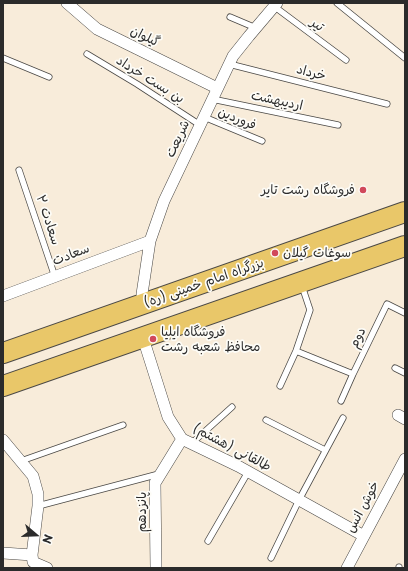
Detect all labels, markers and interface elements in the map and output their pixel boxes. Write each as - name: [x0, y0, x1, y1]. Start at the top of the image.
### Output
- street label: تیر: [307, 15, 327, 35]
- street label: گیلوان: [128, 23, 162, 51]
- street label: بن بست خرداد: [113, 53, 187, 107]
- street label: خرداد: [295, 62, 327, 84]
- street label: اردیبهشت: [250, 88, 304, 114]
- street label: فروردین: [216, 104, 258, 134]
- street label: شریعت: [163, 118, 193, 160]
- place label: فروشگاه رشت تاير: [261, 182, 355, 198]
- marker: فروشگاه رشت تاير: [358, 185, 368, 195]
- street label: سعادت ۲: [33, 193, 63, 247]
- street label: سعادت: [50, 241, 92, 269]
- place label: سوغات گیلان: [283, 245, 351, 261]
- marker: سوغات گیلان: [270, 248, 280, 258]
- street label: بزرگراه امام خمینی (ره): [142, 255, 266, 311]
- place label: فروشگاه ایلیا محافظ شعبه رشت: [161, 324, 260, 355]
- street label: دوم: [346, 325, 370, 351]
- marker: فروشگاه ایلیا محافظ شعبه رشت: [148, 334, 158, 344]
- street label: طالقانی (هشتم): [190, 421, 274, 475]
- street label: خوش انس: [343, 479, 383, 535]
- street label: پانزدهم: [134, 492, 150, 532]
- north arrow: [16, 515, 56, 555]
- text: N: [38, 532, 57, 546]

